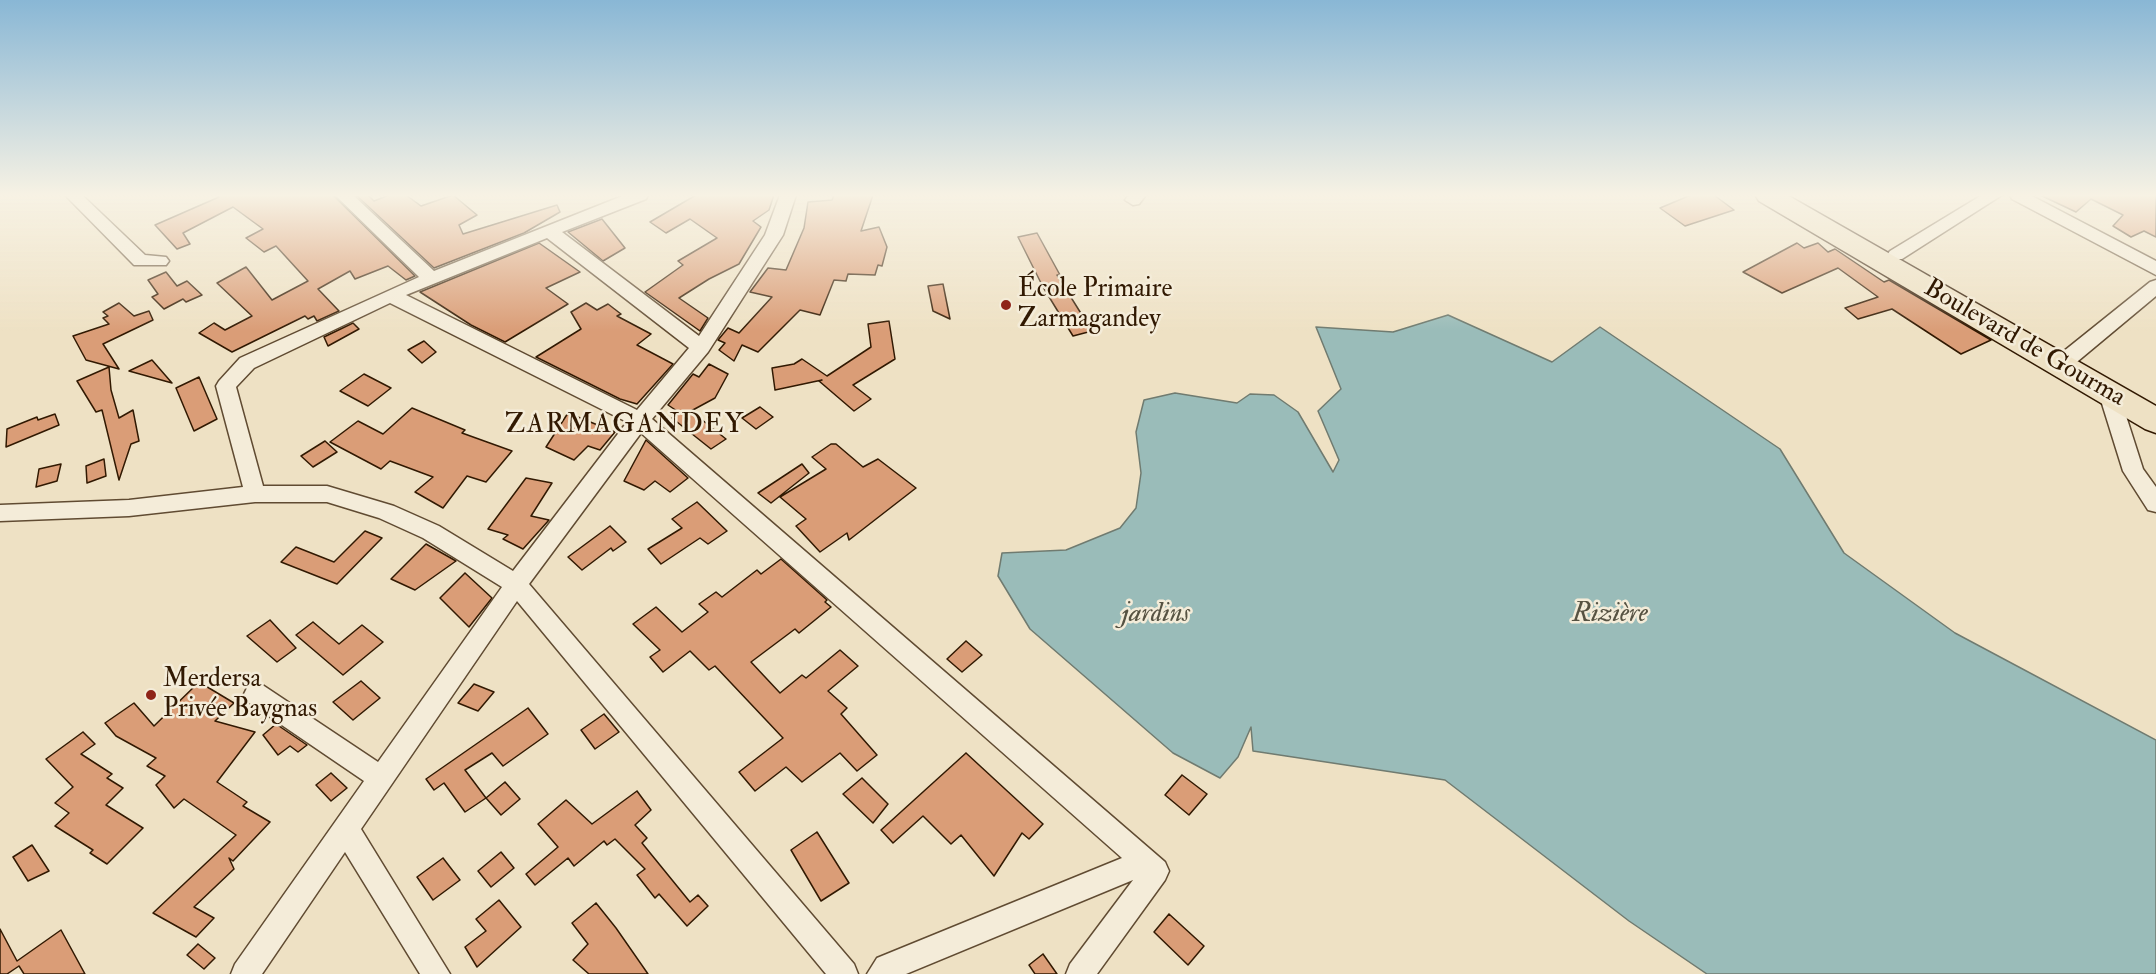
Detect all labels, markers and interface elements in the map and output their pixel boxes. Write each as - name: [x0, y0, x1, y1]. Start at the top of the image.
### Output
- place label: École Primaire Zarmagandey: [1018, 274, 1172, 336]
- street label: Boulevard de Gourma: [1918, 274, 2130, 414]
- marker: École Primaire Zarmagandey: [999, 298, 1013, 312]
- district label: ZARMAGANDEY: [505, 410, 745, 442]
- water label: jardins: [1122, 599, 1190, 631]
- water label: Rizière: [1572, 599, 1648, 631]
- place label: Merdersa Privée Baygnas: [163, 664, 317, 726]
- marker: Merdersa Privée Baygnas: [144, 688, 158, 702]

